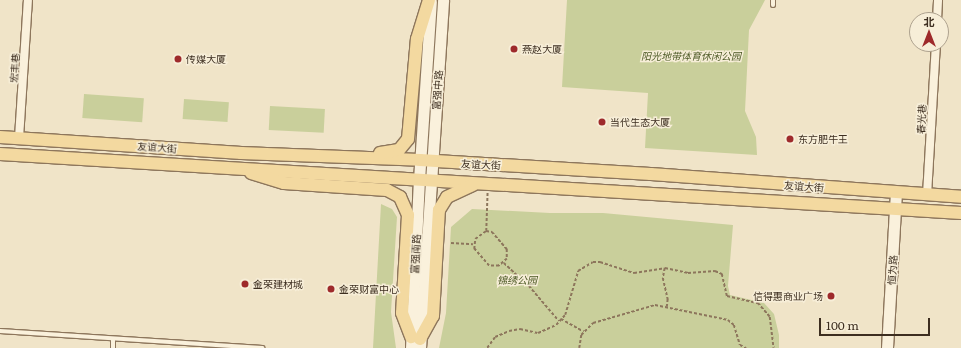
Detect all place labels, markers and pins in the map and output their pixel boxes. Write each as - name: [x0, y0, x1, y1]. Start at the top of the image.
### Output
- place label: 燕赵大厦: [522, 43, 562, 55]
- marker: 燕赵大厦: [509, 44, 519, 54]
- place label: 传媒大厦: [186, 53, 226, 65]
- marker: 传媒大厦: [173, 54, 183, 64]
- place label: 当代生态大厦: [610, 116, 670, 128]
- marker: 当代生态大厦: [597, 117, 607, 127]
- place label: 东方肥牛王: [798, 133, 848, 145]
- marker: 东方肥牛王: [785, 134, 795, 144]
- place label: 金荣建材城: [253, 278, 303, 290]
- marker: 金荣建材城: [240, 279, 250, 289]
- place label: 金荣财富中心: [339, 283, 399, 295]
- marker: 金荣财富中心: [326, 284, 336, 294]
- place label: 信得惠商业广场: [753, 290, 823, 302]
- marker: 信得惠商业广场: [826, 291, 836, 301]

